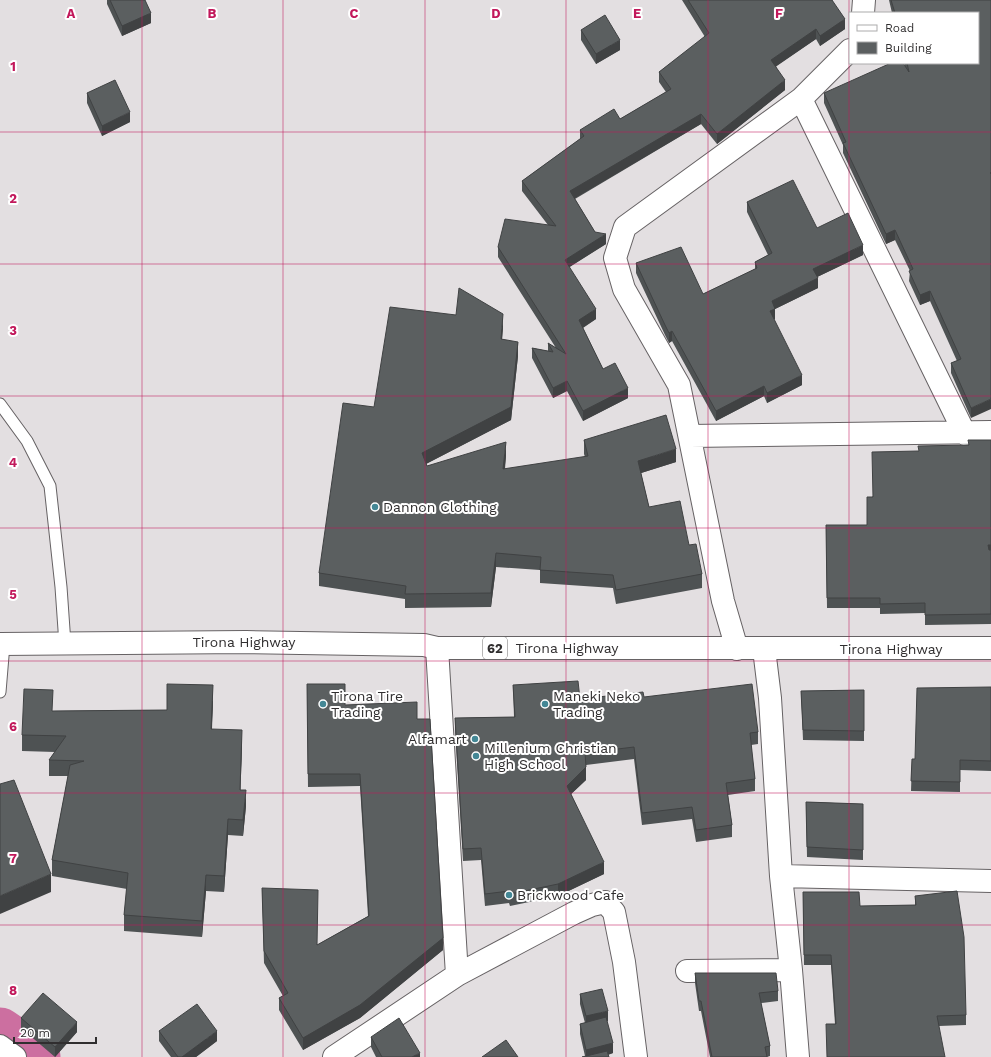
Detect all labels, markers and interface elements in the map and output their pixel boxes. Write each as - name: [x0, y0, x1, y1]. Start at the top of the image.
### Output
- text: A: [67, 6, 76, 21]
- text: B: [208, 6, 217, 21]
- text: C: [350, 6, 359, 21]
- text: D: [491, 6, 501, 21]
- text: E: [633, 6, 641, 21]
- text: F: [775, 6, 783, 21]
- legend: [849, 12, 979, 64]
- text: Road: [885, 21, 914, 35]
- text: Building: [885, 41, 932, 55]
- text: 1: [10, 59, 16, 74]
- text: 2: [9, 191, 17, 206]
- text: 3: [9, 323, 17, 338]
- text: 4: [9, 455, 18, 470]
- place label: Dannon Clothing: [383, 499, 497, 515]
- marker: Dannon Clothing: [370, 502, 380, 512]
- text: 5: [9, 587, 17, 602]
- street label: Tirona Highway: [192, 634, 296, 650]
- road number: 62: [483, 637, 507, 659]
- street label: Tirona Highway: [515, 640, 619, 656]
- street label: Tirona Highway: [839, 641, 943, 657]
- place label: Tirona Tire Trading: [331, 688, 403, 720]
- place label: Maneki Neko Trading: [553, 688, 640, 720]
- marker: Tirona Tire Trading: [318, 699, 328, 709]
- marker: Maneki Neko Trading: [540, 699, 550, 709]
- text: 6: [9, 719, 17, 734]
- place label: Alfamart: [408, 731, 467, 747]
- marker: Alfamart: [470, 734, 480, 744]
- place label: Millenium Christian High School: [484, 740, 617, 772]
- marker: Millenium Christian High School: [471, 751, 481, 761]
- text: 7: [9, 851, 17, 866]
- place label: Brickwood Cafe: [517, 887, 624, 903]
- marker: Brickwood Cafe: [504, 890, 514, 900]
- text: 8: [9, 983, 17, 998]
- scale bar: [14, 1019, 96, 1045]
- text: 20 m: [20, 1026, 50, 1040]

